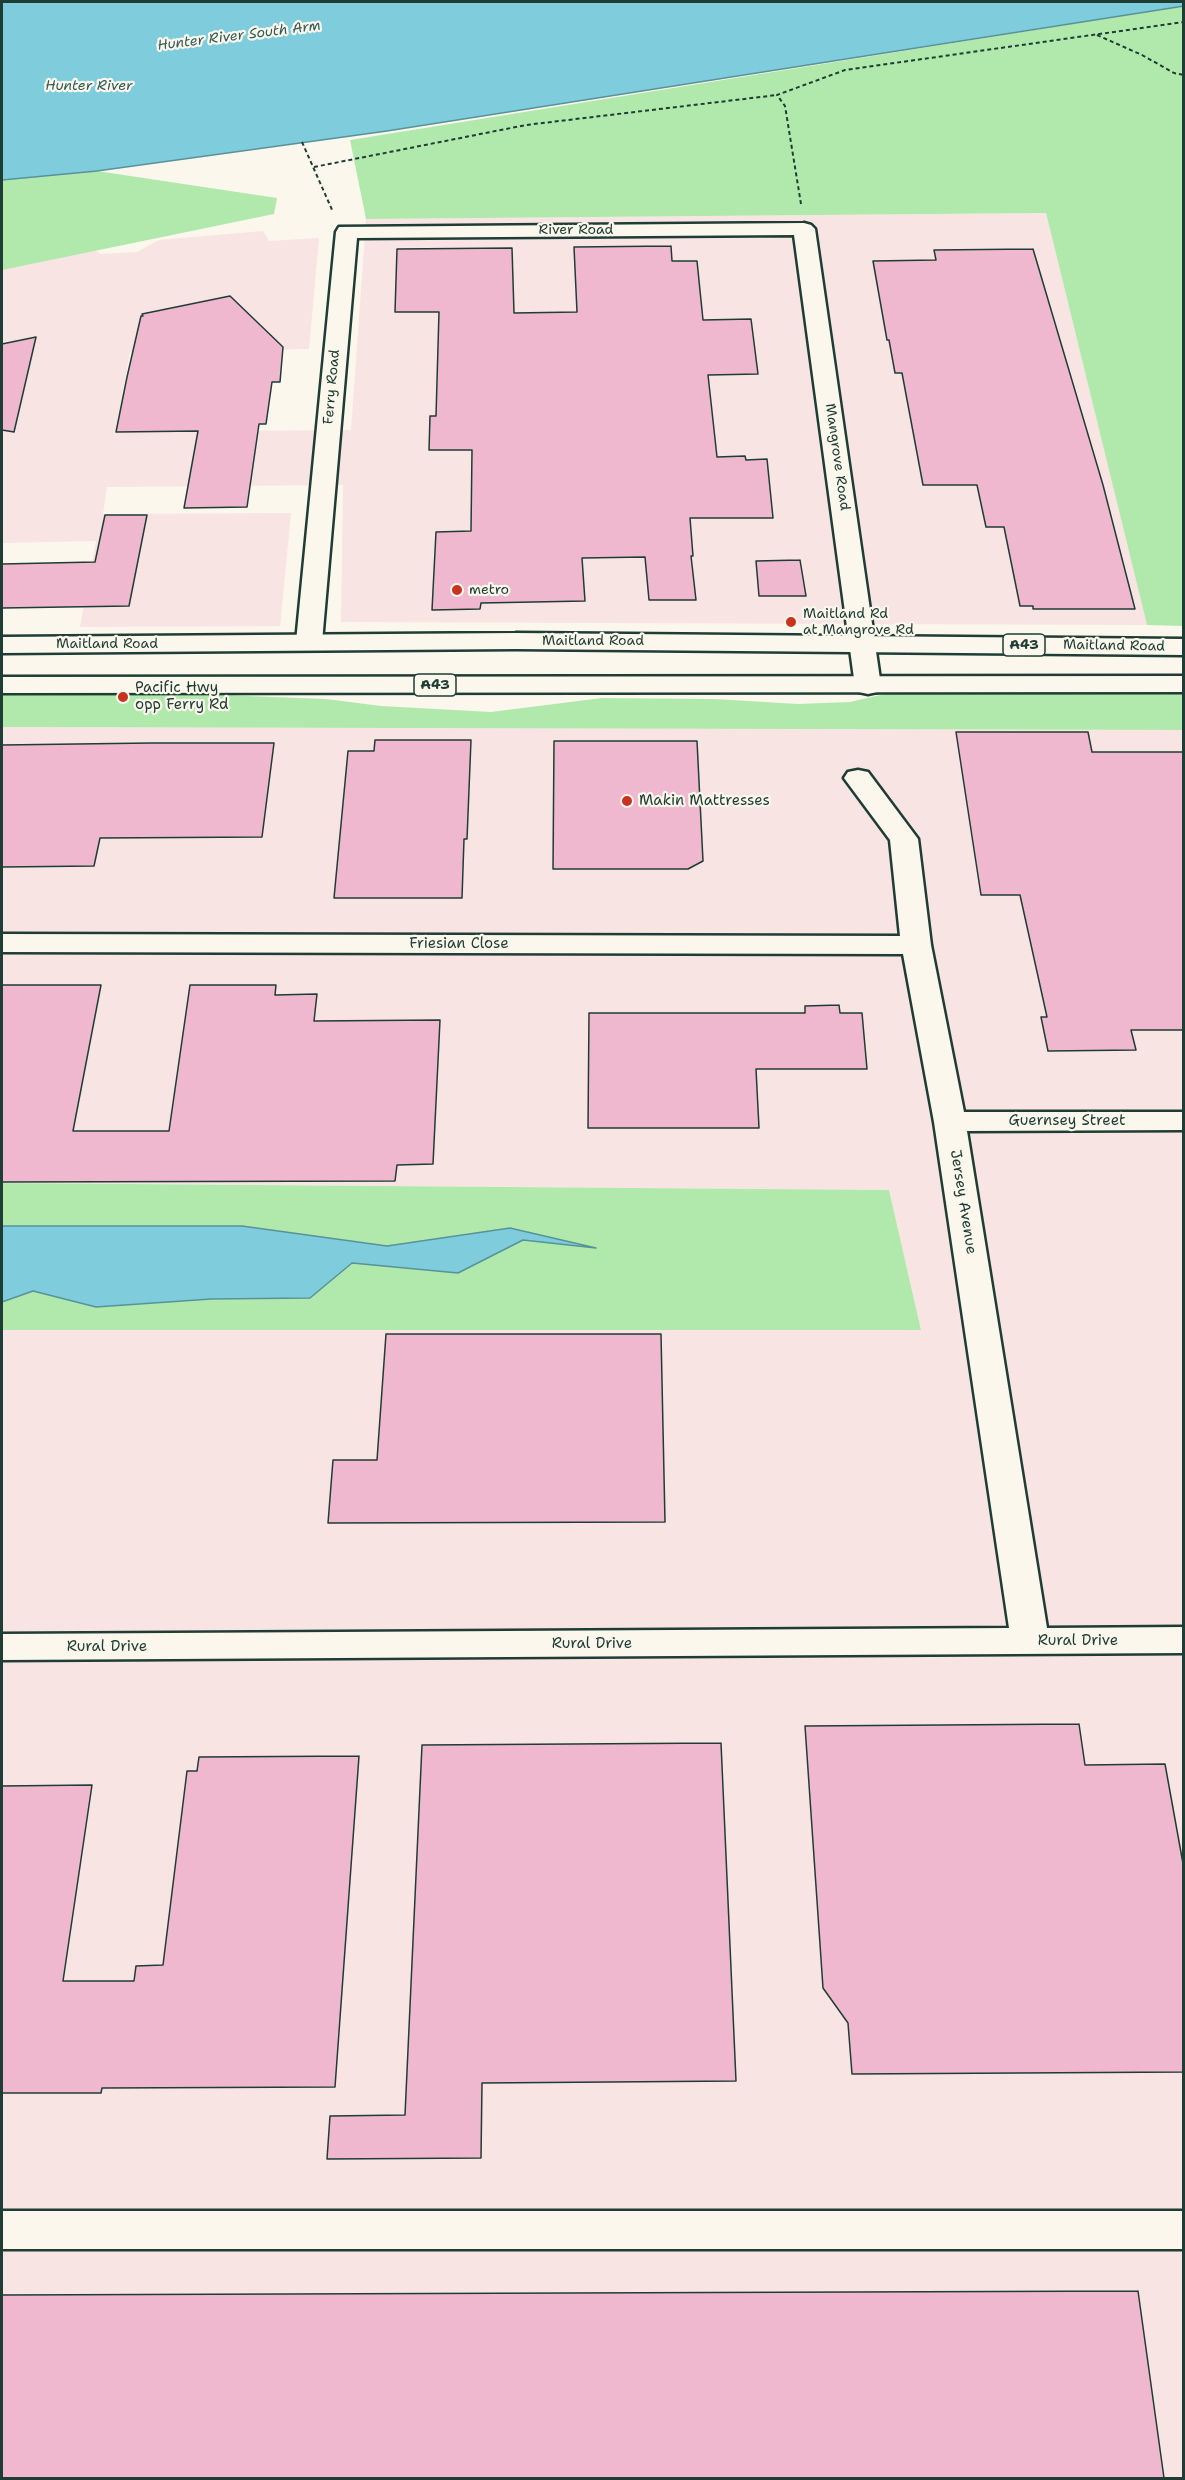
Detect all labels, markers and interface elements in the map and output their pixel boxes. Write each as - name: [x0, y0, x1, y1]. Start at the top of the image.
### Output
- water label: Hunter River South Arm: [156, 18, 322, 54]
- water label: Hunter River: [45, 78, 133, 94]
- street label: River Road: [539, 222, 613, 238]
- street label: Ferry Road: [320, 349, 344, 425]
- street label: Mangrove Road: [821, 402, 853, 512]
- place label: metro: [469, 582, 509, 598]
- marker: metro: [450, 583, 464, 597]
- place label: Maitland Rd at Mangrove Rd: [803, 606, 914, 638]
- marker: Maitland Rd at Mangrove Rd: [784, 615, 798, 629]
- street label: Maitland Road: [542, 633, 644, 649]
- road number: A43: [1003, 634, 1045, 656]
- street label: Maitland Road: [56, 636, 158, 652]
- street label: Maitland Road: [1063, 637, 1165, 655]
- road number: A43: [414, 674, 456, 696]
- place label: Pacific Hwy opp Ferry Rd: [135, 679, 229, 714]
- marker: Pacific Hwy opp Ferry Rd: [116, 690, 130, 704]
- place label: Makin Mattresses: [639, 792, 770, 810]
- marker: Makin Mattresses: [620, 794, 634, 808]
- street label: Friesian Close: [409, 935, 509, 953]
- street label: Guernsey Street: [1008, 1112, 1126, 1130]
- street label: Jersey Avenue: [946, 1148, 980, 1256]
- street label: Rural Drive: [1038, 1632, 1118, 1650]
- street label: Rural Drive: [552, 1635, 632, 1653]
- street label: Rural Drive: [67, 1638, 147, 1656]

